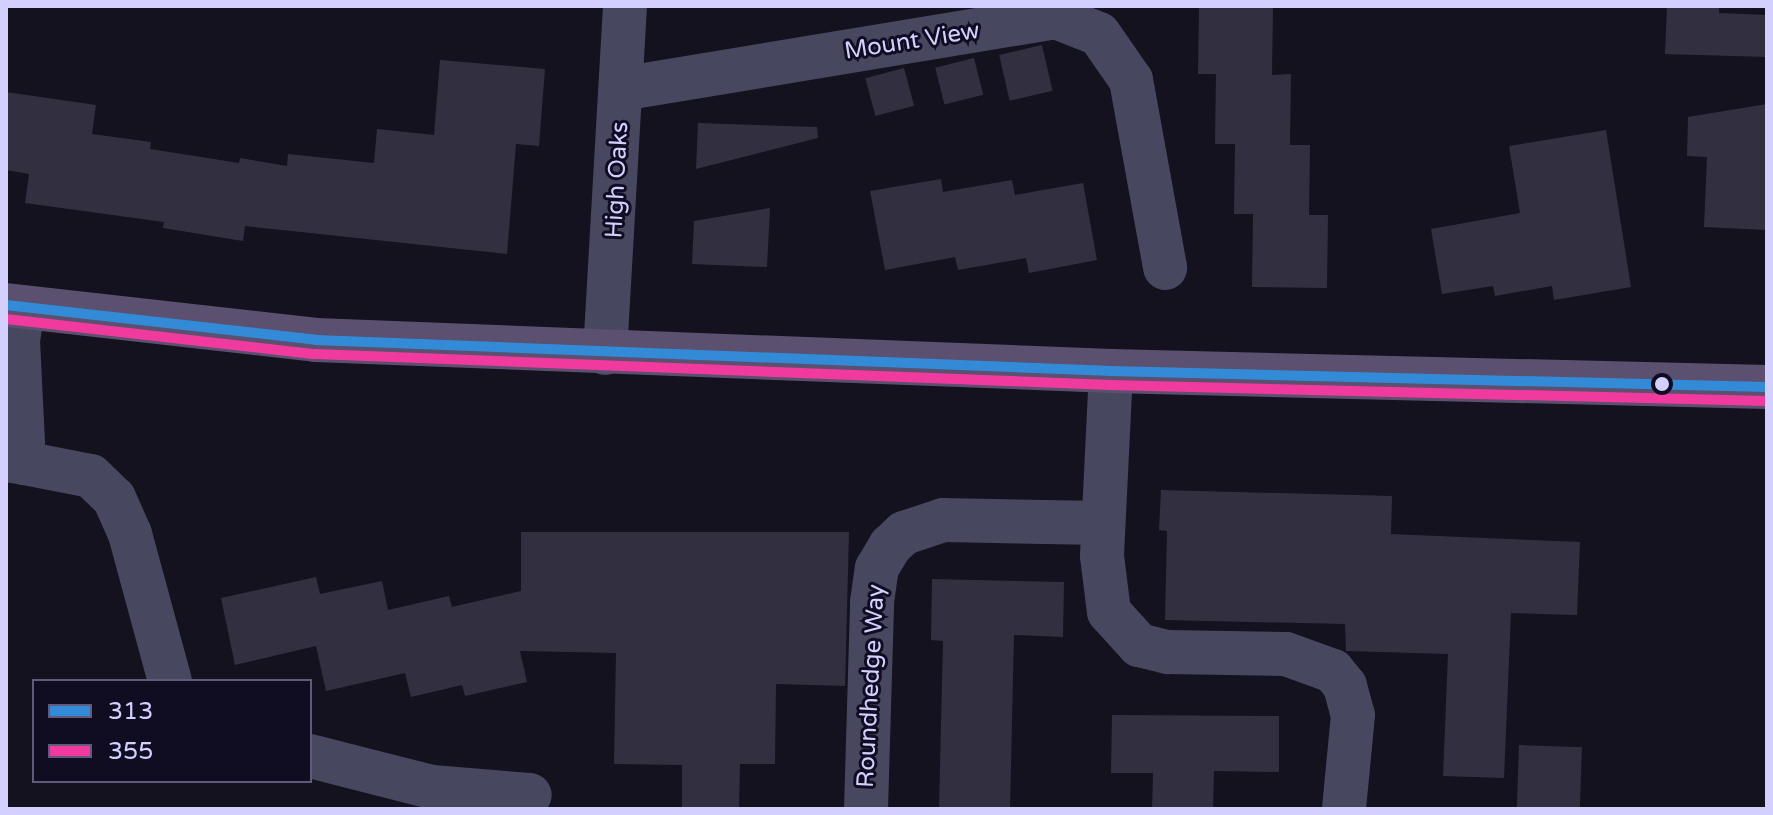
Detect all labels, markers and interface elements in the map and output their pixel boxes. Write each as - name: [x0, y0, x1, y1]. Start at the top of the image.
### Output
- street label: Mount View: [842, 16, 982, 66]
- street label: High Oaks: [600, 121, 634, 239]
- unlabelled marker: [1654, 376, 1670, 392]
- street label: Roundhedge Way: [851, 583, 891, 789]
- legend: [32, 679, 312, 783]
- text: 313: [108, 697, 153, 726]
- text: 355: [108, 737, 153, 766]

